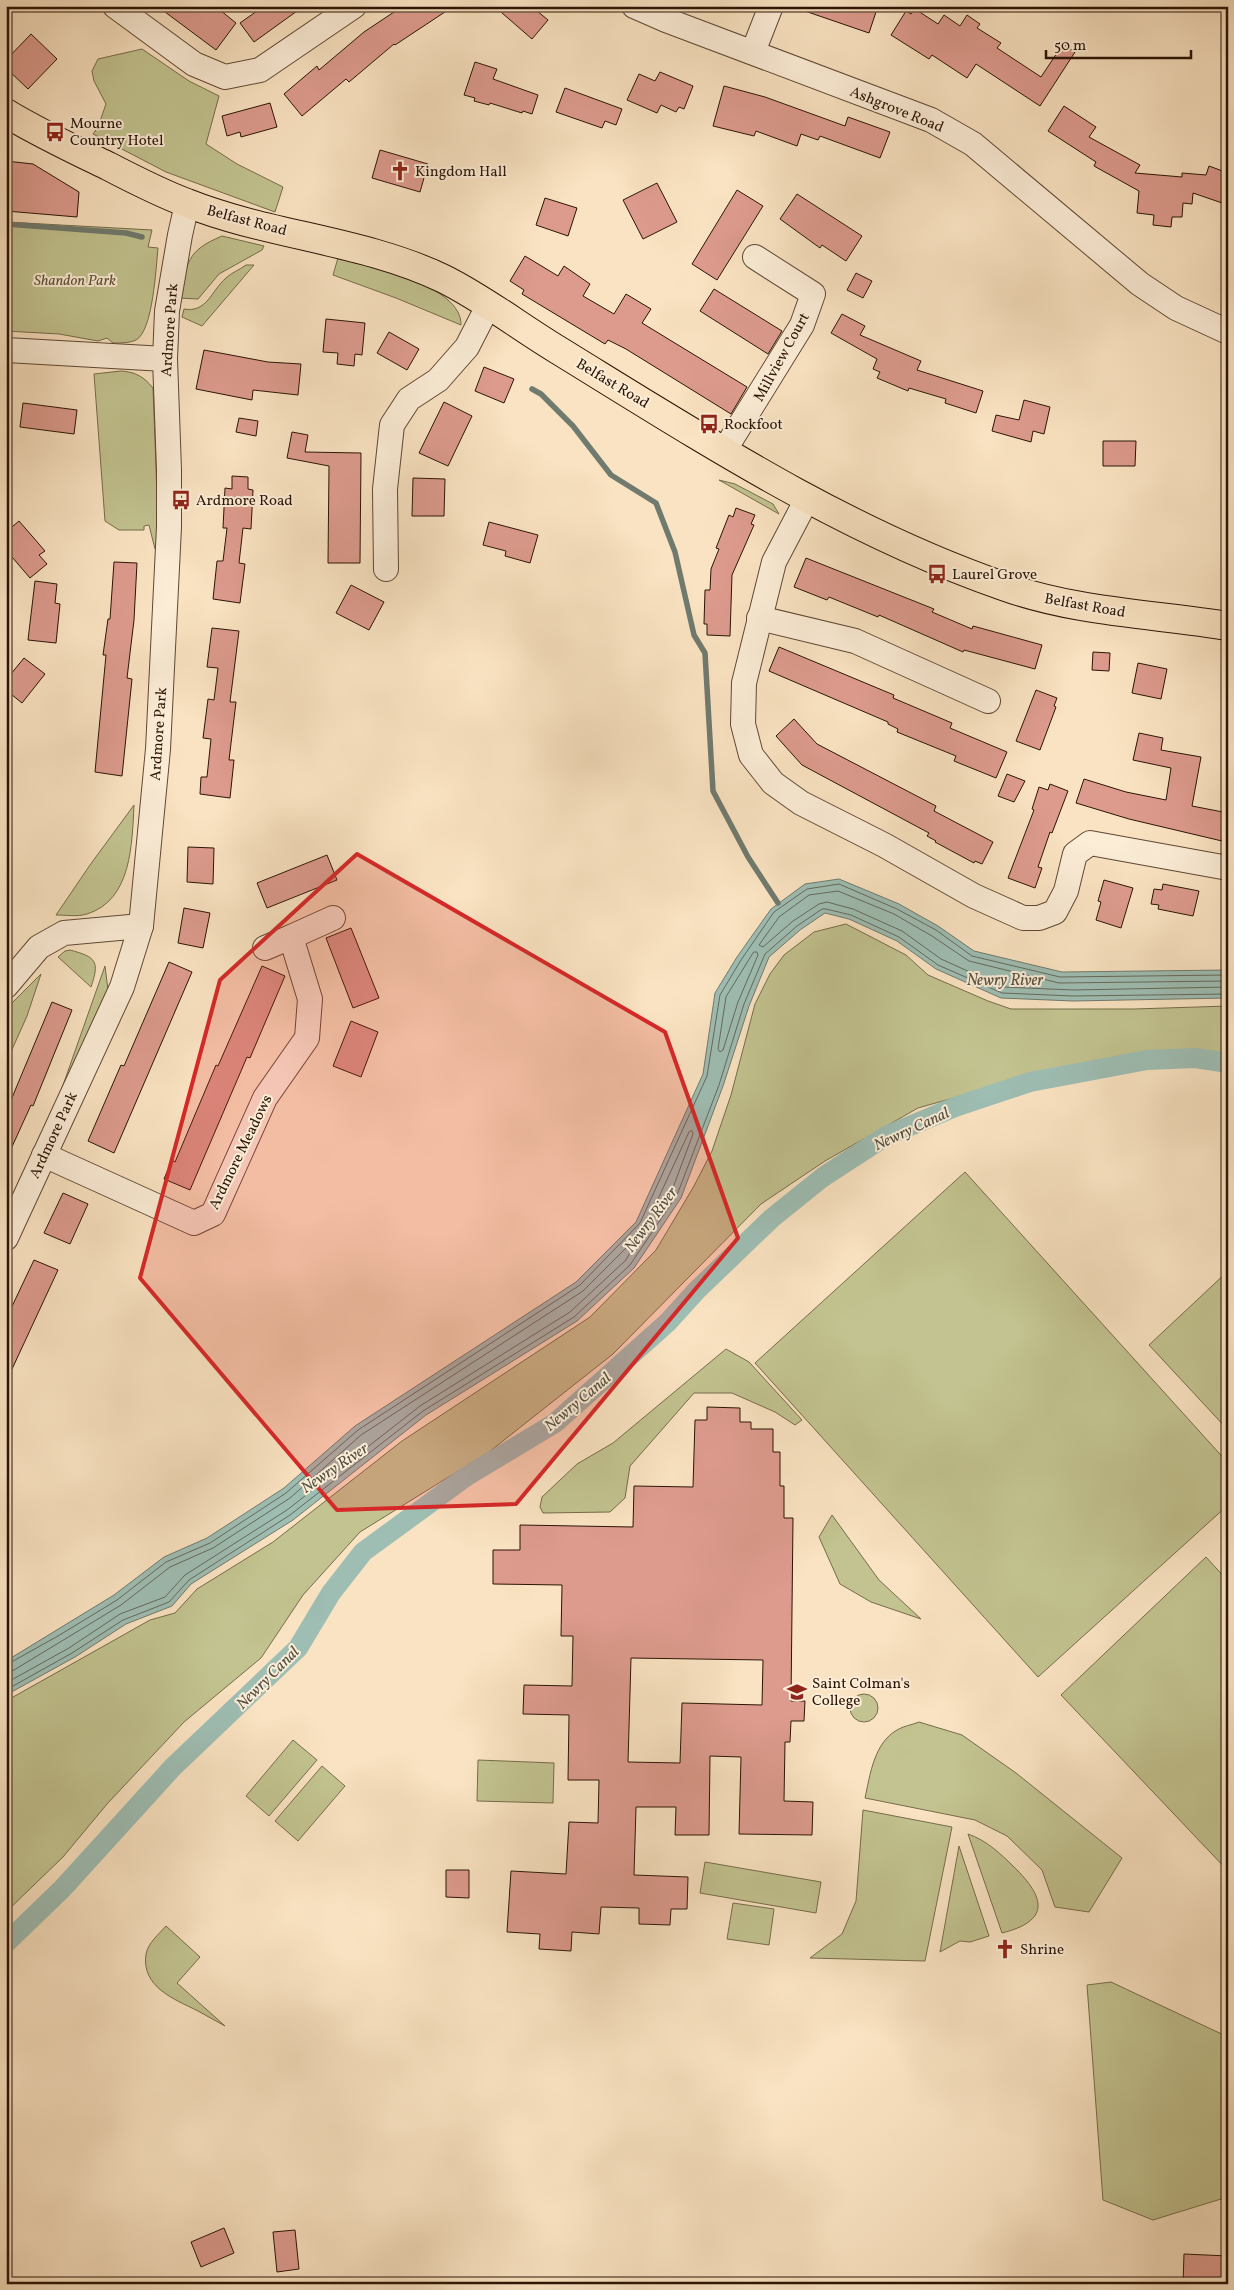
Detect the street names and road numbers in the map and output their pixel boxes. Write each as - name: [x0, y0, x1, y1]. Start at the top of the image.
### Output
- street label: Ashgrove Road: [846, 82, 946, 139]
- street label: Belfast Road: [204, 201, 289, 242]
- street label: Ardmore Park: [157, 283, 184, 378]
- street label: Millview Court: [749, 309, 815, 406]
- street label: Belfast Road: [572, 354, 653, 414]
- street label: Belfast Road: [1042, 589, 1127, 624]
- street label: Ardmore Park: [146, 687, 173, 782]
- street label: Ardmore Park: [25, 1089, 84, 1182]
- street label: Ardmore Meadows: [204, 1092, 278, 1214]

